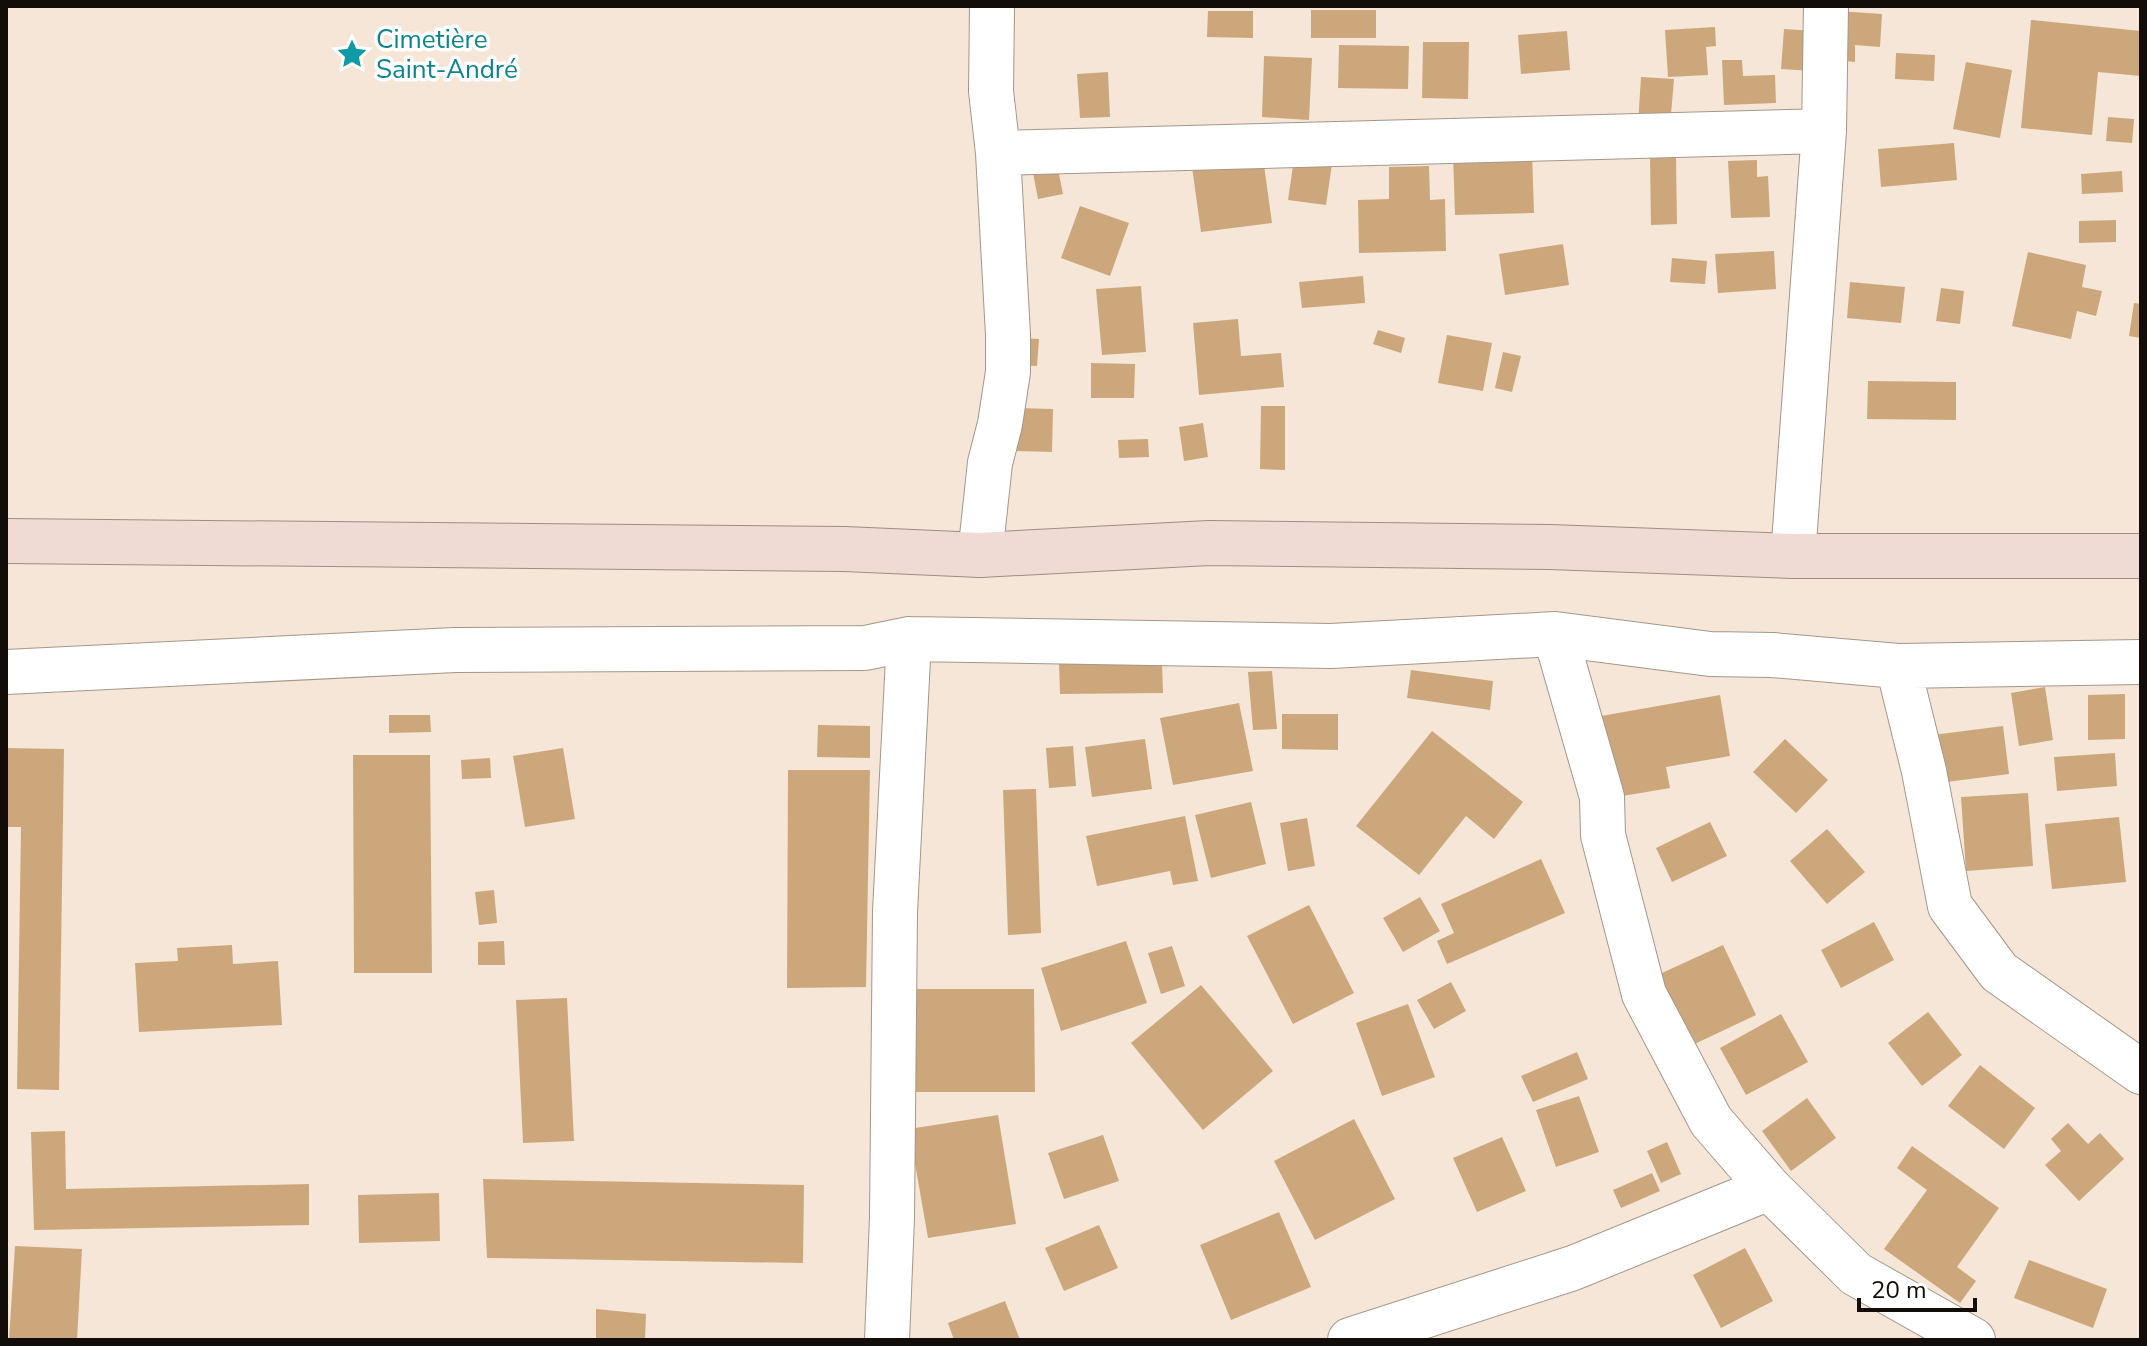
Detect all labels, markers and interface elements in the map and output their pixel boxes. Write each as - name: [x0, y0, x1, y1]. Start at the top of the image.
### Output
- place label: Cimetière Saint-André: [376, 22, 518, 87]
- place icon: Cimetière Saint-André: [335, 37, 369, 71]
- scale bar: [1859, 1262, 1975, 1312]
- text: 20 m: [1871, 1274, 1927, 1306]

